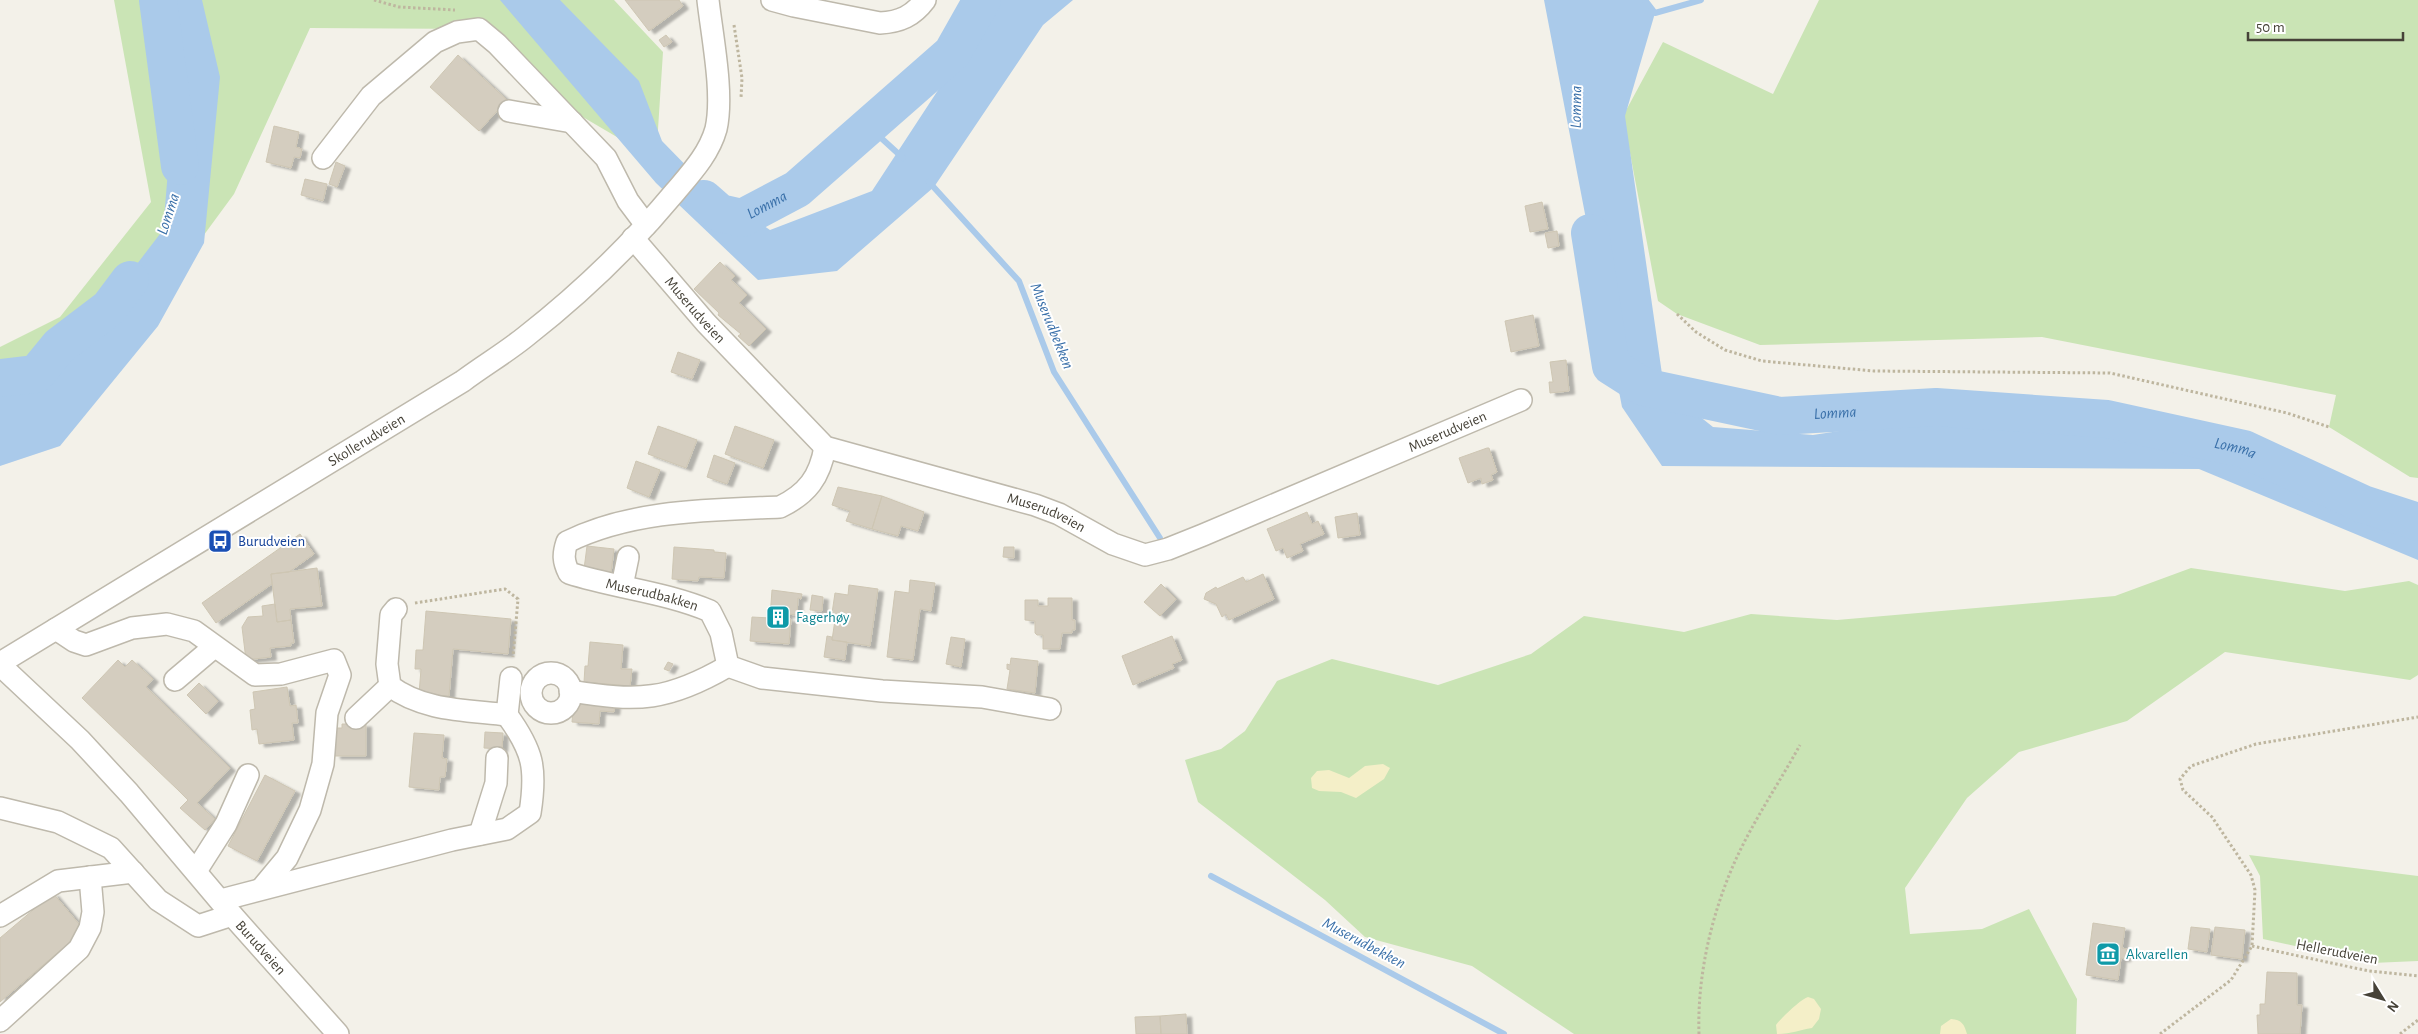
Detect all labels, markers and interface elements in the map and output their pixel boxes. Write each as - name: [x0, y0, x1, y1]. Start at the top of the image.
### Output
- scale bar: [2248, 10, 2403, 42]
- text: 50 m: [2256, 20, 2285, 35]
- water label: Lomma: [1568, 85, 1584, 129]
- water label: Lomma: [744, 188, 790, 222]
- water label: Lomma: [154, 191, 182, 237]
- street label: Muserudveien: [662, 274, 728, 346]
- water label: Muserudbekken: [1027, 281, 1077, 371]
- water label: Lomma: [1813, 404, 1857, 422]
- street label: Muserudveien: [1406, 408, 1489, 454]
- street label: Skollerudveien: [325, 411, 407, 469]
- water label: Lomma: [2213, 435, 2259, 462]
- street label: Muserudveien: [1006, 490, 1088, 535]
- bus stop icon: Burudveien: [207, 528, 233, 554]
- place label: Burudveien: [238, 534, 305, 549]
- street label: Muserudbakken: [604, 576, 700, 613]
- building icon: Fagerhøy: [765, 604, 791, 630]
- place label: Fagerhøy: [796, 610, 850, 625]
- water label: Muserudbekken: [1320, 914, 1408, 972]
- street label: Burudveien: [233, 917, 289, 978]
- street label: Hellerudveien: [2295, 937, 2379, 967]
- museum icon: Akvarellen: [2095, 941, 2121, 967]
- place label: Akvarellen: [2126, 947, 2188, 962]
- north arrow: [2358, 974, 2408, 1024]
- text: N: [2384, 998, 2401, 1014]

